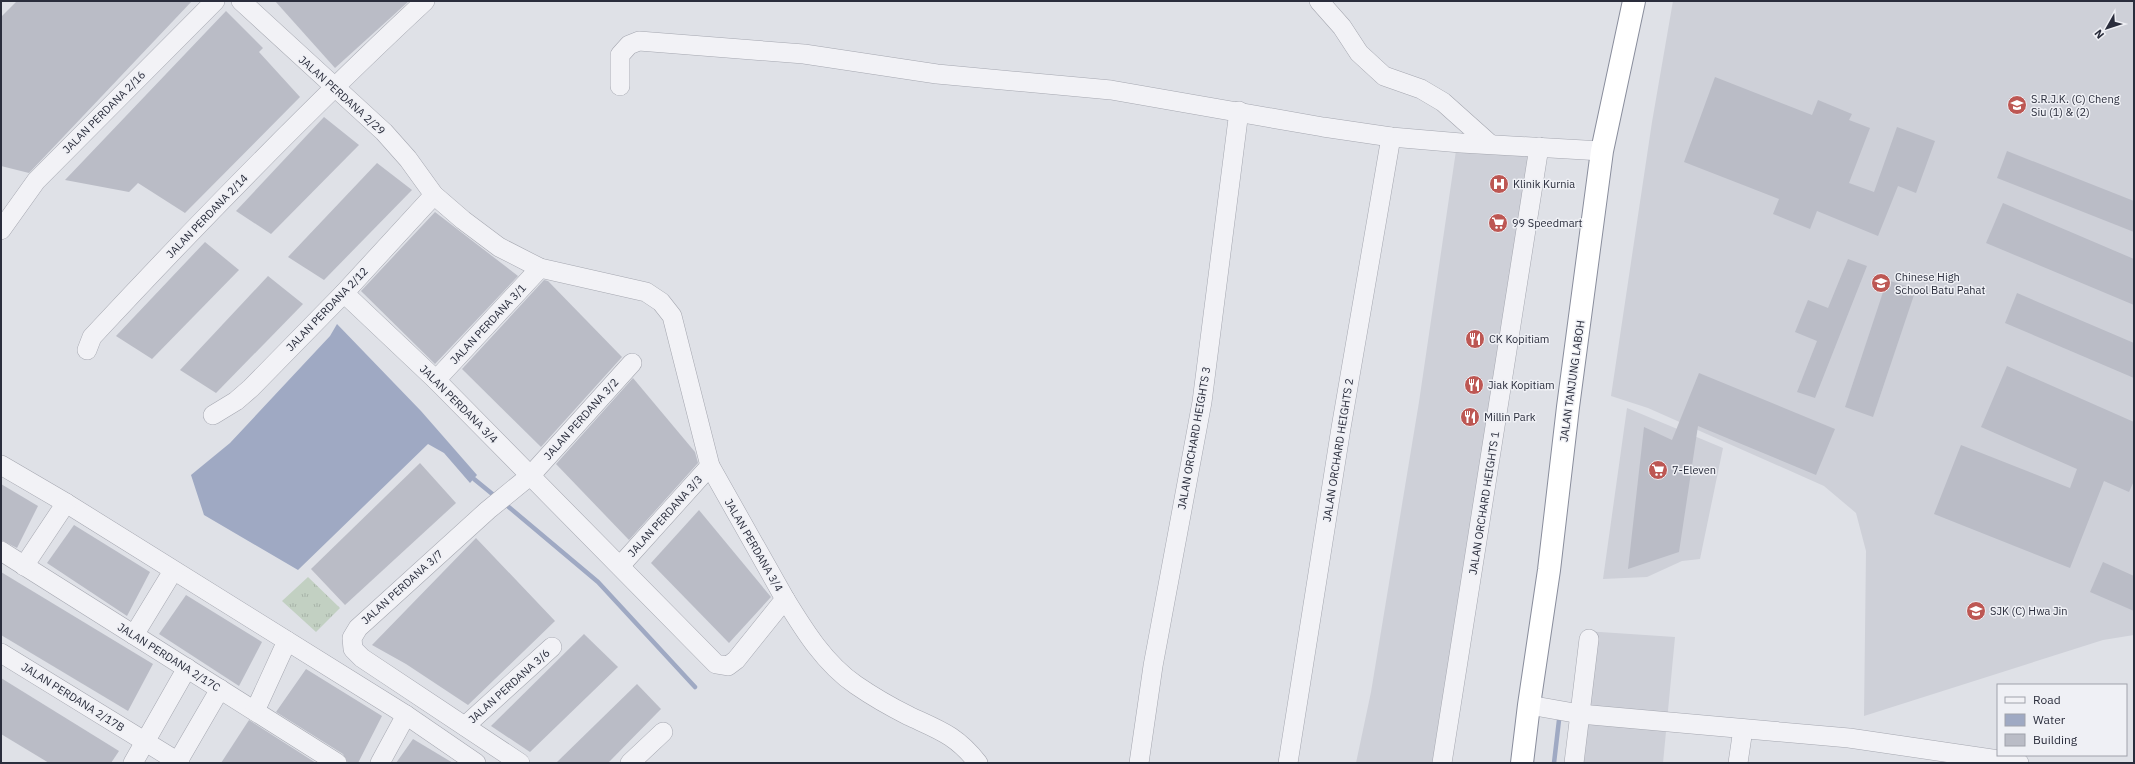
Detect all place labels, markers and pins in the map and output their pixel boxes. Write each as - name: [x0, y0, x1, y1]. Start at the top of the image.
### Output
- place label: S.R.J.K. (C) Cheng Siu (1) & (2): [2031, 92, 2120, 119]
- school or university icon: S.R.J.K. (C) Cheng Siu (1) & (2): [2006, 94, 2028, 116]
- hospital icon: Klinik Kurnia: [1488, 173, 1510, 195]
- place label: Klinik Kurnia: [1513, 177, 1575, 191]
- supermarket icon: 99 Speedmart: [1487, 212, 1509, 234]
- place label: 99 Speedmart: [1512, 216, 1583, 230]
- place label: Chinese High School Batu Pahat: [1895, 270, 1985, 297]
- school or university icon: Chinese High School Batu Pahat: [1870, 272, 1892, 294]
- restaurant icon: CK Kopitiam: [1464, 328, 1486, 350]
- place label: CK Kopitiam: [1489, 332, 1549, 346]
- restaurant icon: Jiak Kopitiam: [1463, 374, 1485, 396]
- place label: Jiak Kopitiam: [1488, 378, 1555, 392]
- restaurant icon: Millin Park: [1459, 406, 1481, 428]
- place label: Millin Park: [1484, 410, 1536, 424]
- supermarket icon: 7-Eleven: [1647, 459, 1669, 481]
- place label: 7-Eleven: [1672, 463, 1716, 477]
- school or university icon: SJK (C) Hwa Jin: [1965, 600, 1987, 622]
- place label: SJK (C) Hwa Jin: [1990, 604, 2068, 618]

